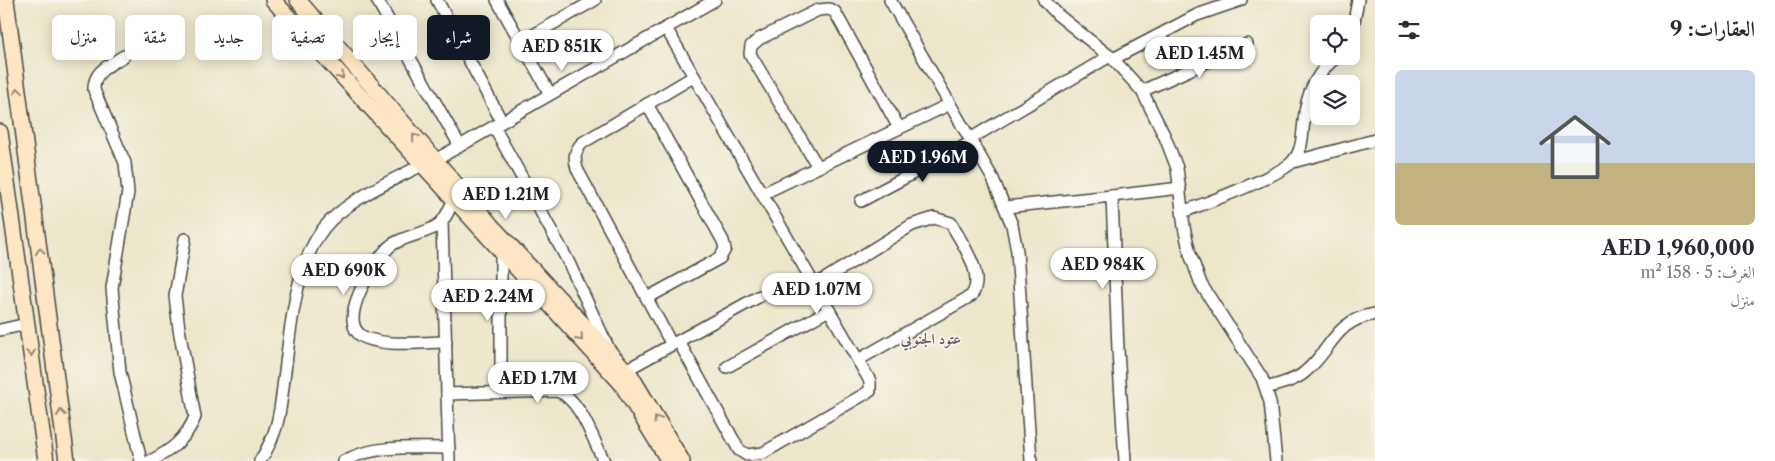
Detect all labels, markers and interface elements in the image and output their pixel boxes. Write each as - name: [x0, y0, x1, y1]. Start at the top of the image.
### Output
- chip: منزل: [52, 15, 115, 60]
- chip: شقة: [125, 15, 185, 60]
- chip: جديد: [195, 15, 262, 60]
- chip: تصفية: [272, 15, 343, 60]
- chip: إيجار: [353, 15, 417, 60]
- chip: شراء: [427, 15, 490, 60]
- map controls: [1310, 15, 1360, 125]
- button: locate: [1310, 15, 1360, 65]
- icon: filters: [1395, 16, 1423, 44]
- text: العقارات: 9: [1670, 16, 1755, 41]
- pin: AED 851K: [510, 30, 614, 72]
- text: AED 851K: [522, 36, 602, 56]
- pin: AED 1.45M: [1143, 36, 1257, 79]
- text: AED 1.45M: [1156, 43, 1244, 63]
- one-way arrow: [335, 70, 344, 79]
- button: layers: [1310, 75, 1360, 125]
- one-way arrow: [13, 86, 24, 94]
- icon: home: [1530, 102, 1620, 192]
- one-way arrow: [412, 134, 421, 143]
- pin: AED 1.96M: [866, 140, 980, 183]
- text: AED 1.96M: [878, 147, 968, 167]
- pin: AED 1.21M: [449, 178, 563, 220]
- text: AED 1.21M: [462, 184, 550, 204]
- text: AED 1,960,000: [1602, 235, 1755, 260]
- one-way arrow: [36, 247, 46, 256]
- pin: AED 984K: [1051, 248, 1155, 290]
- pin: AED 690K: [292, 254, 396, 296]
- text: AED 984K: [1061, 254, 1145, 274]
- text: AED 690K: [302, 260, 386, 280]
- text: الغرف: 5 · 158 m²: [1641, 262, 1755, 282]
- pin: AED 1.07M: [760, 272, 874, 315]
- text: AED 1.07M: [773, 279, 861, 299]
- pin: AED 2.24M: [431, 280, 545, 322]
- text: AED 2.24M: [442, 286, 534, 306]
- text: منزل: [1730, 290, 1755, 310]
- district label: عتود الجنوبي: [900, 329, 961, 351]
- one-way arrow: [574, 333, 583, 342]
- one-way arrow: [25, 350, 36, 358]
- pin: AED 1.7M: [486, 362, 590, 404]
- text: AED 1.7M: [499, 368, 577, 388]
- one-way arrow: [56, 408, 67, 416]
- one-way arrow: [654, 416, 664, 425]

